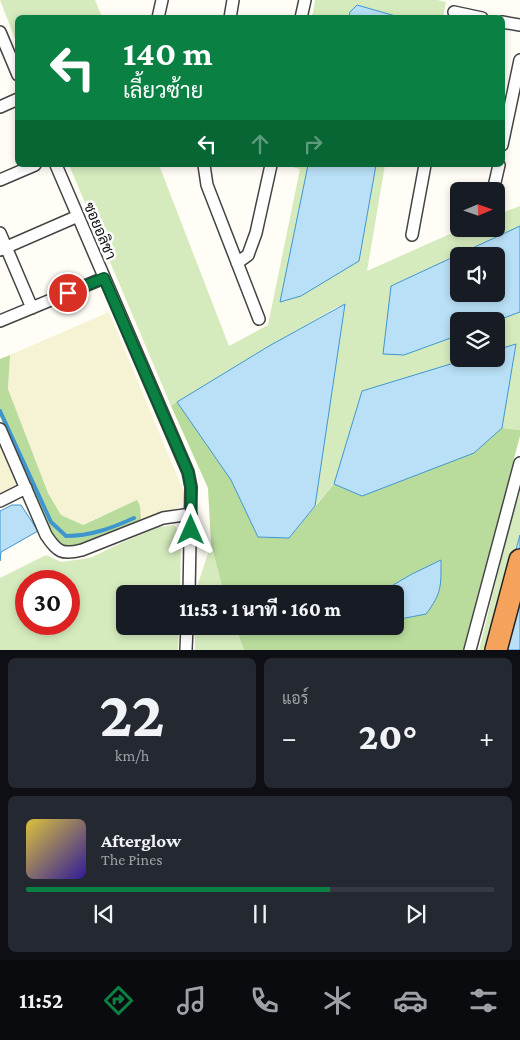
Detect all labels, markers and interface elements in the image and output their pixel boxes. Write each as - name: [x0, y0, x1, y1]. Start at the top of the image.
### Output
- text: 140 m: [123, 34, 213, 73]
- icon: left: [40, 35, 105, 100]
- text: เลี้ยวซ้าย: [123, 78, 203, 103]
- icon: left: [193, 130, 221, 158]
- icon: ahead: [246, 130, 274, 158]
- icon: right: [299, 130, 327, 158]
- north arrow: [450, 182, 505, 238]
- map controls: [450, 182, 505, 367]
- street label: ซอยอลิชา: [81, 200, 120, 262]
- button: sound: [450, 247, 505, 302]
- pin: [47, 272, 89, 314]
- icon: arrive: [54, 279, 82, 307]
- button: layers: [450, 312, 505, 367]
- position arrow: [164, 503, 216, 555]
- speed limit sign: 30: [15, 570, 80, 635]
- text: 11:53 · 1 นาที · 160 m: [179, 599, 341, 620]
- text: 22: [99, 678, 165, 750]
- text: แอร์: [282, 690, 308, 707]
- text: 20°: [359, 715, 417, 757]
- text: −: [282, 722, 297, 753]
- text: +: [479, 722, 494, 753]
- text: km/h: [115, 747, 149, 764]
- text: Afterglow: [101, 830, 181, 851]
- text: The Pines: [101, 851, 162, 868]
- icon: previous: [90, 900, 118, 928]
- icon: pause: [246, 900, 274, 928]
- icon: next: [402, 900, 430, 928]
- icon: directions: [101, 983, 136, 1018]
- icon: music: [174, 983, 209, 1018]
- icon: phone: [247, 983, 282, 1018]
- icon: climate: [320, 983, 355, 1018]
- icon: car: [393, 983, 428, 1018]
- icon: filters: [466, 983, 501, 1018]
- text: 11:52: [19, 988, 63, 1013]

